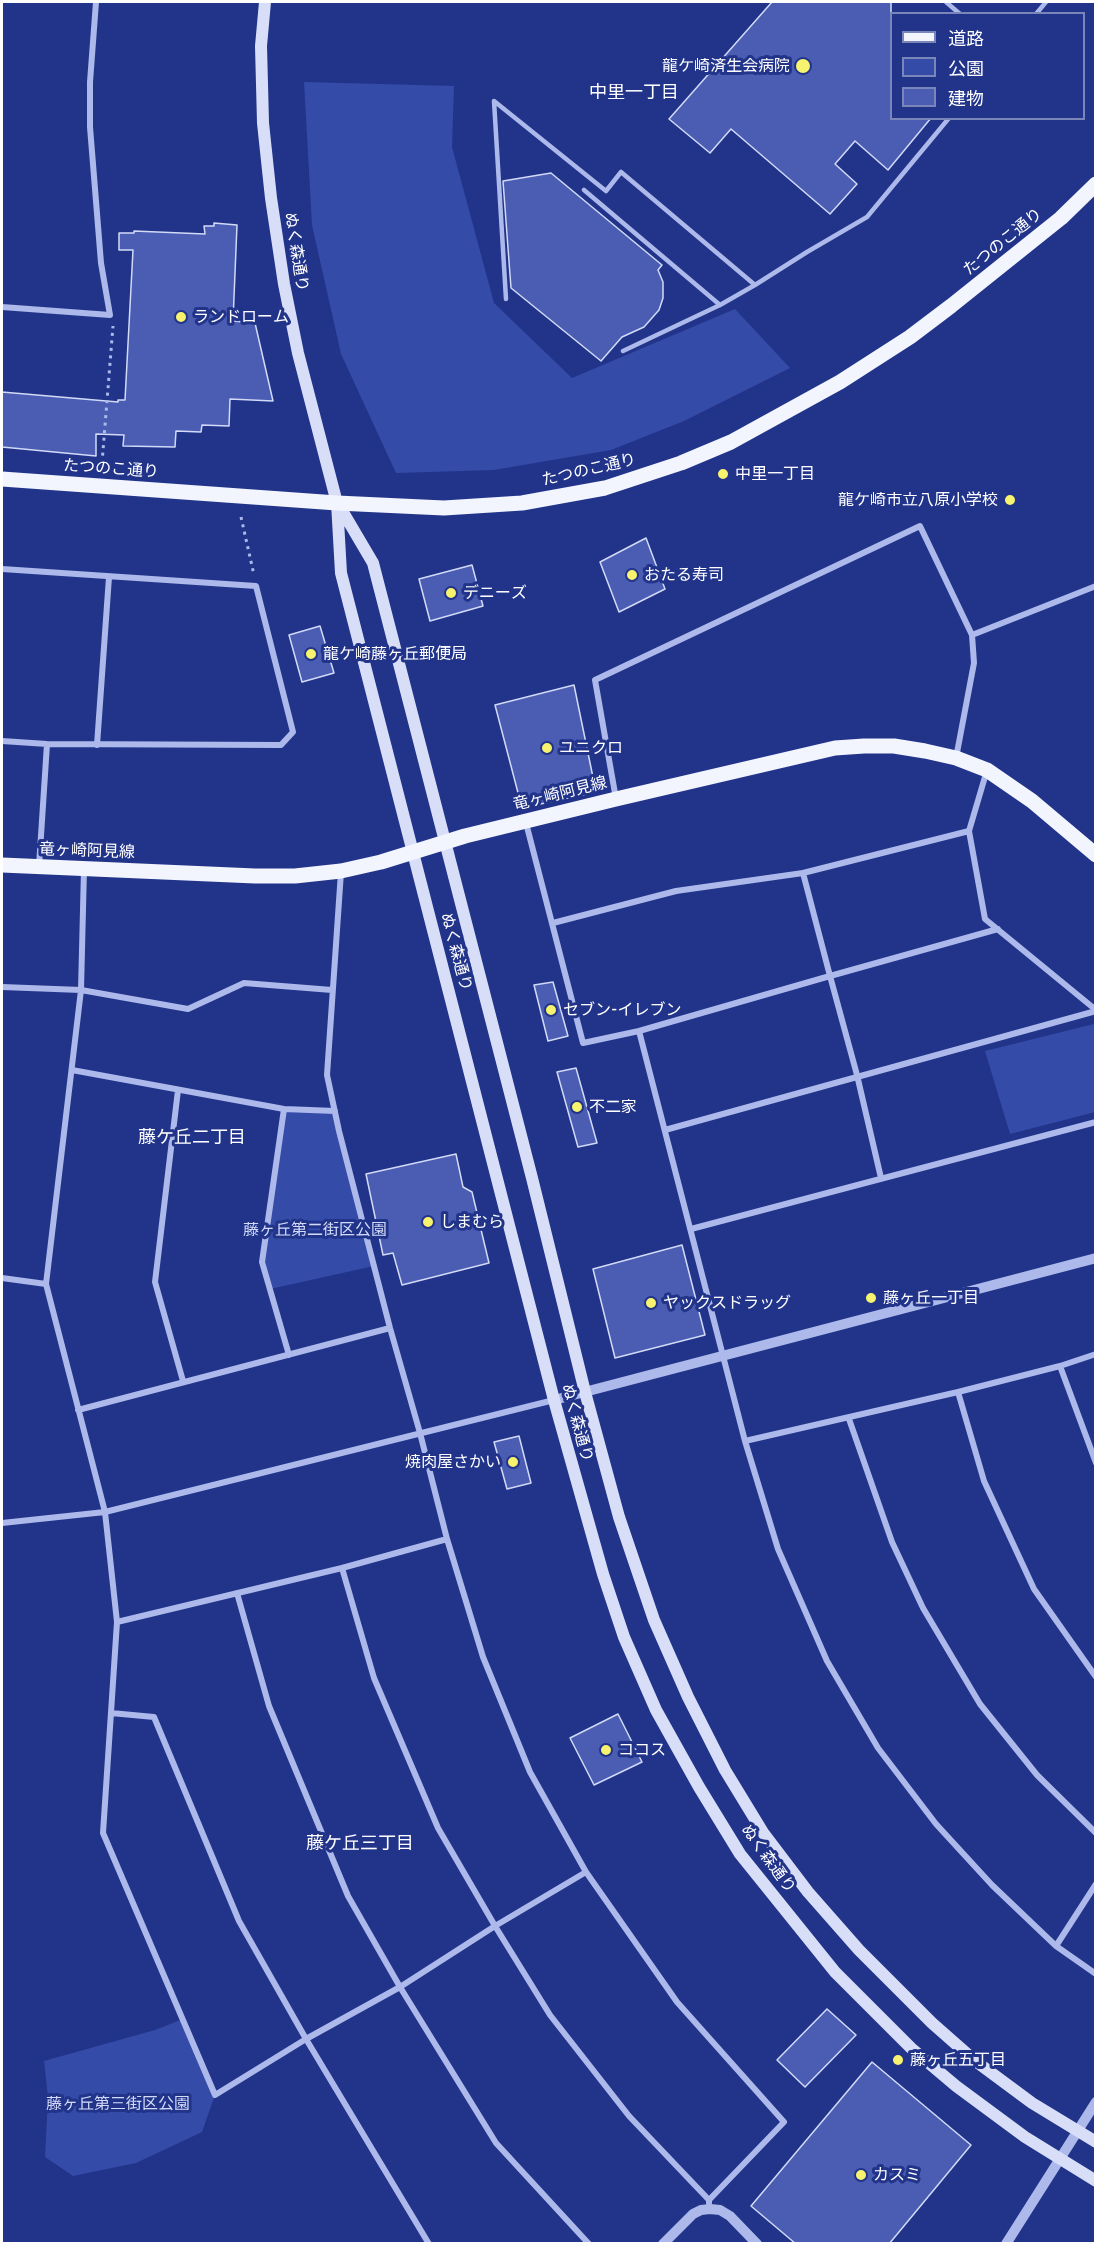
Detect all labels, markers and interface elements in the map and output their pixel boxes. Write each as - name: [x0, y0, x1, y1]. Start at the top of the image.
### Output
- legend: [890, 12, 1085, 120]
- text: 道路: [948, 27, 984, 50]
- place label: 龍ケ崎済生会病院: [662, 56, 790, 76]
- marker: 龍ケ崎済生会病院: [794, 57, 812, 75]
- text: 公園: [948, 57, 984, 80]
- district label: 中里一丁目: [589, 82, 679, 104]
- text: 建物: [948, 87, 984, 110]
- street label: たつのこ通り: [960, 204, 1046, 280]
- street label: ぬく森通り: [280, 211, 312, 293]
- place label: ランドローム: [193, 307, 289, 327]
- marker: ランドローム: [174, 310, 188, 324]
- street label: たつのこ通り: [540, 450, 638, 490]
- street label: たつのこ通り: [62, 456, 160, 482]
- place label: 中里一丁目: [735, 464, 815, 484]
- marker: 中里一丁目: [716, 467, 730, 481]
- place label: 龍ケ崎市立八原小学校: [838, 490, 998, 510]
- marker: 龍ケ崎市立八原小学校: [1003, 493, 1017, 507]
- place label: おたる寿司: [644, 565, 724, 585]
- marker: おたる寿司: [625, 568, 639, 582]
- place label: デニーズ: [463, 583, 527, 603]
- marker: デニーズ: [444, 586, 458, 600]
- place label: 龍ケ崎藤ヶ丘郵便局: [323, 644, 467, 664]
- marker: 龍ケ崎藤ヶ丘郵便局: [304, 647, 318, 661]
- place label: ユニクロ: [559, 738, 623, 758]
- marker: ユニクロ: [540, 741, 554, 755]
- street label: 竜ヶ崎阿見線: [511, 773, 609, 815]
- street label: 竜ヶ崎阿見線: [39, 840, 135, 862]
- street label: ぬく森通り: [436, 911, 476, 993]
- place label: セブン-イレブン: [563, 1000, 681, 1020]
- marker: セブン-イレブン: [544, 1003, 558, 1017]
- place label: 不二家: [589, 1097, 637, 1117]
- marker: 不二家: [570, 1100, 584, 1114]
- district label: 藤ケ丘二丁目: [138, 1127, 246, 1149]
- place label: しまむら: [440, 1212, 504, 1232]
- marker: しまむら: [421, 1215, 435, 1229]
- park label: 藤ヶ丘第二街区公園: [243, 1220, 387, 1240]
- place label: 藤ヶ丘一丁目: [883, 1288, 979, 1308]
- marker: 藤ヶ丘一丁目: [864, 1291, 878, 1305]
- place label: ヤックスドラッグ: [663, 1293, 791, 1313]
- marker: ヤックスドラッグ: [644, 1296, 658, 1310]
- street label: ぬく森通り: [557, 1382, 597, 1464]
- place label: 焼肉屋さかい: [405, 1452, 501, 1472]
- marker: 焼肉屋さかい: [506, 1455, 520, 1469]
- place label: ココス: [618, 1740, 666, 1760]
- marker: ココス: [599, 1743, 613, 1757]
- street label: ぬく森通り: [737, 1821, 799, 1897]
- district label: 藤ケ丘三丁目: [306, 1833, 414, 1855]
- place label: 藤ヶ丘五丁目: [910, 2050, 1006, 2070]
- marker: 藤ヶ丘五丁目: [891, 2053, 905, 2067]
- park label: 藤ヶ丘第三街区公園: [46, 2094, 190, 2114]
- place label: カスミ: [873, 2165, 921, 2185]
- marker: カスミ: [854, 2168, 868, 2182]

